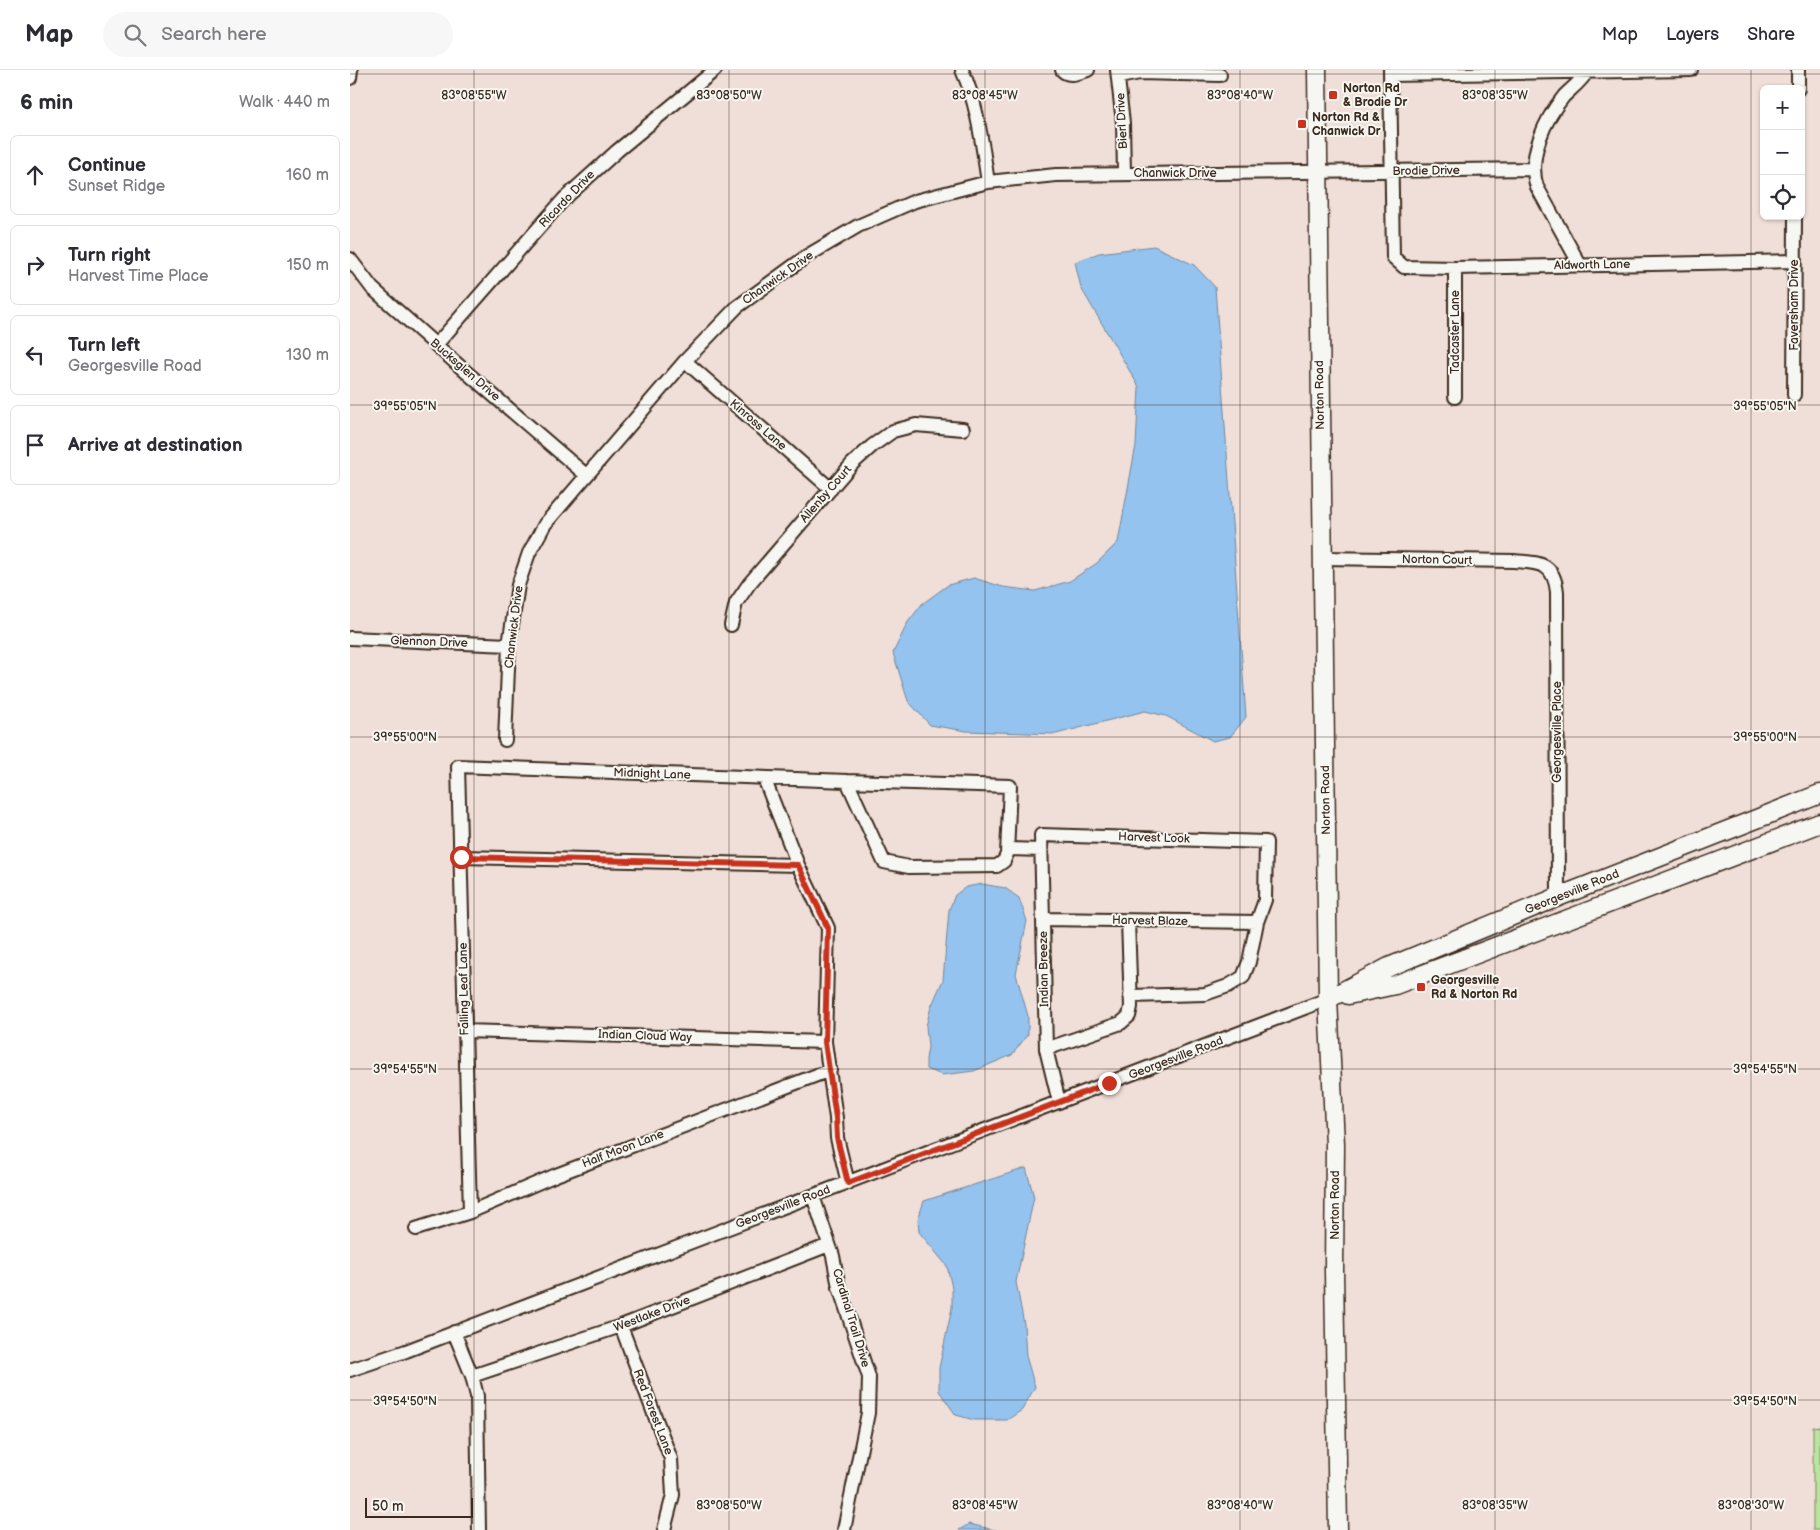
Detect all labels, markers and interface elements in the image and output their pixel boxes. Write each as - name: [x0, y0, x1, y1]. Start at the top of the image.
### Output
- search box: [103, 12, 453, 57]
- text: Map: [25, 20, 73, 49]
- icon: search: [121, 21, 149, 49]
- text: Search here: [161, 23, 267, 46]
- text: Map: [1602, 24, 1638, 45]
- text: Layers: [1666, 24, 1719, 45]
- text: Share: [1747, 24, 1795, 45]
- place label: Norton Rd & Brodie Dr: [1343, 81, 1407, 110]
- map controls: [1760, 85, 1805, 220]
- button: +: [1760, 85, 1805, 130]
- text: 83°08'55"W: [441, 88, 507, 103]
- text: 83°08'50"W: [696, 88, 762, 103]
- text: 83°08'45"W: [952, 88, 1018, 103]
- text: 83°08'40"W: [1207, 88, 1273, 103]
- text: 83°08'35"W: [1462, 88, 1528, 103]
- marker: Norton Rd & Brodie Dr: [1327, 89, 1339, 101]
- text: 6 min: [20, 90, 73, 115]
- street label: Bierl Drive: [1113, 92, 1131, 150]
- text: Walk · 440 m: [239, 93, 330, 112]
- place label: Norton Rd & Chanwick Dr: [1312, 110, 1381, 139]
- marker: Norton Rd & Chanwick Dr: [1296, 118, 1308, 130]
- button: −: [1760, 130, 1805, 175]
- text: Continue: [68, 154, 146, 177]
- icon: ahead: [21, 161, 49, 189]
- street label: Brodie Drive: [1392, 163, 1460, 179]
- text: 160 m: [286, 166, 329, 185]
- street label: Chanwick Drive: [1133, 166, 1217, 181]
- street label: Ricardo Drive: [536, 167, 598, 231]
- button: locate: [1760, 175, 1805, 220]
- text: Sunset Ridge: [68, 177, 165, 196]
- text: Turn right: [68, 244, 151, 267]
- street label: Chanwick Drive: [740, 248, 816, 308]
- icon: right: [21, 251, 49, 279]
- text: 150 m: [287, 256, 329, 275]
- street label: Aldworth Lane: [1554, 257, 1630, 273]
- street label: Faversham Drive: [1787, 259, 1802, 351]
- text: Harvest Time Place: [68, 267, 209, 286]
- street label: Tadcaster Lane: [1448, 290, 1463, 374]
- text: Turn left: [68, 334, 140, 357]
- street label: Bucksglen Drive: [427, 335, 503, 405]
- icon: left: [21, 341, 49, 369]
- text: 130 m: [286, 346, 329, 365]
- text: Georgesville Road: [68, 357, 202, 376]
- street label: Norton Road: [1312, 360, 1328, 430]
- street label: Kinross Lane: [726, 396, 790, 454]
- text: 39°55'05"N: [373, 399, 437, 414]
- text: 39°55'05"N: [1733, 399, 1797, 414]
- icon: arrive: [21, 431, 49, 459]
- text: Arrive at destination: [68, 434, 243, 457]
- street label: Allenby Court: [797, 462, 855, 526]
- street label: Norton Court: [1402, 552, 1473, 568]
- street label: Chanwick Drive: [501, 585, 527, 669]
- street label: Glennon Drive: [390, 633, 468, 651]
- street label: Georgesville Place: [1550, 681, 1565, 783]
- text: 39°55'00"N: [373, 730, 437, 745]
- text: 39°55'00"N: [1733, 730, 1797, 745]
- street label: Midnight Lane: [613, 765, 691, 783]
- street label: Norton Road: [1318, 765, 1334, 835]
- street label: Harvest Look: [1118, 829, 1190, 847]
- route start: [450, 846, 473, 869]
- street label: Georgesville Road: [1523, 866, 1621, 918]
- street label: Harvest Blaze: [1112, 913, 1188, 929]
- street label: Indian Breeze: [1036, 931, 1052, 1007]
- street label: Falling Leaf Lane: [456, 942, 472, 1036]
- place label: Georgesville Rd & Norton Rd: [1431, 973, 1517, 1002]
- marker: Georgesville Rd & Norton Rd: [1415, 981, 1427, 993]
- street label: Indian Cloud Way: [598, 1027, 693, 1045]
- street label: Georgesville Road: [1127, 1033, 1226, 1083]
- text: 39°54'55"N: [373, 1062, 437, 1077]
- text: 39°54'55"N: [1733, 1062, 1797, 1077]
- route end: [1098, 1072, 1121, 1095]
- street label: Half Moon Lane: [580, 1127, 666, 1171]
- street label: Norton Road: [1328, 1170, 1343, 1240]
- street label: Georgesville Road: [734, 1182, 833, 1232]
- street label: Cardinal Trail Drive: [829, 1267, 873, 1369]
- street label: Westlake Drive: [612, 1293, 692, 1335]
- street label: Red Forest Lane: [630, 1367, 676, 1457]
- text: 39°54'50"N: [373, 1394, 437, 1409]
- text: 39°54'50"N: [1733, 1394, 1797, 1409]
- scale bar: [365, 1495, 472, 1518]
- text: 50 m: [372, 1498, 404, 1515]
- text: 83°08'50"W: [696, 1498, 762, 1513]
- text: 83°08'45"W: [952, 1498, 1018, 1513]
- text: 83°08'40"W: [1207, 1498, 1273, 1513]
- text: 83°08'35"W: [1462, 1498, 1528, 1513]
- text: 83°08'30"W: [1718, 1498, 1784, 1513]

